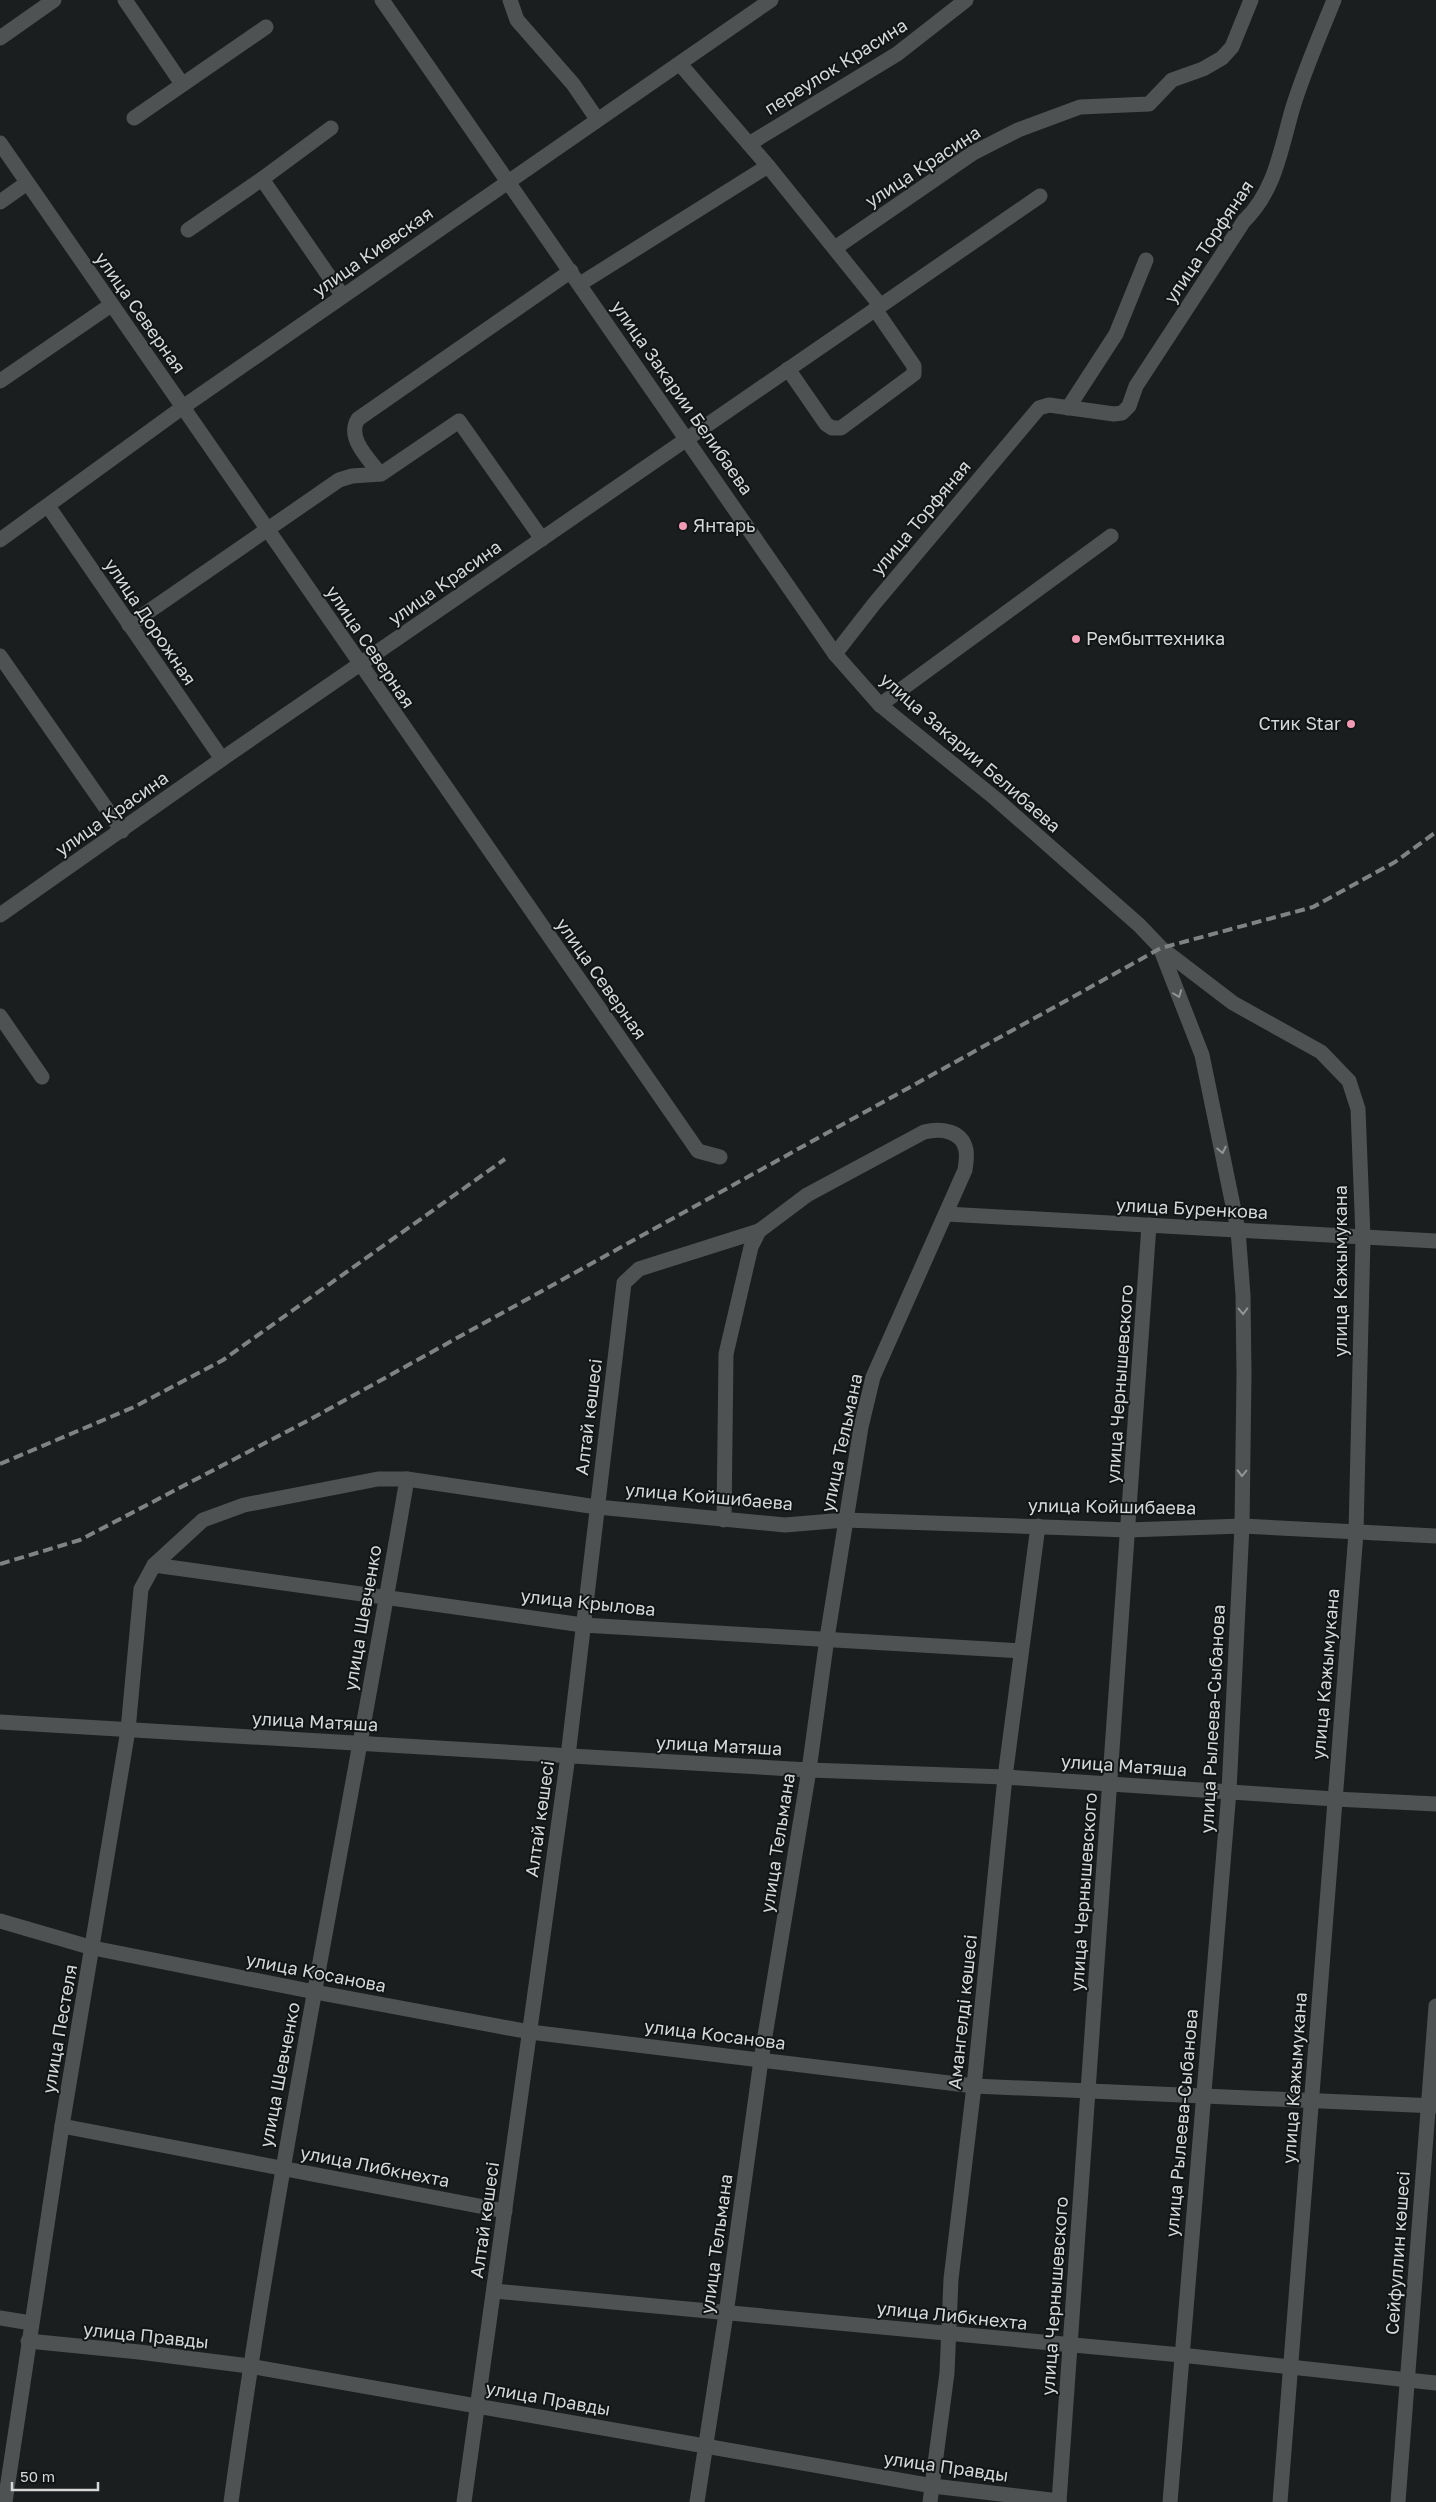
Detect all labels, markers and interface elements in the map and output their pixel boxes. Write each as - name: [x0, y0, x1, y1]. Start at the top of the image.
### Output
- street label: переулок Красина: [760, 13, 911, 119]
- street label: улица Красина: [861, 121, 984, 212]
- street label: улица Торфяная: [1159, 176, 1257, 307]
- street label: улица Киевская: [308, 201, 437, 301]
- street label: улица Северная: [91, 248, 191, 377]
- street label: улица Закарии Белибаева: [607, 296, 758, 499]
- street label: улица Торфяная: [866, 455, 975, 579]
- place label: Янтарь: [693, 514, 755, 536]
- marker: Янтарь: [677, 520, 689, 532]
- street label: улица Красина: [384, 535, 505, 629]
- street label: улица Дорожная: [100, 554, 201, 689]
- street label: улица Северная: [322, 581, 420, 712]
- place label: Рембыттехника: [1086, 627, 1225, 649]
- marker: Рембыттехника: [1070, 633, 1082, 645]
- street label: улица Закарии Белибаева: [876, 668, 1065, 837]
- place label: Стик Star: [1259, 712, 1341, 734]
- marker: Стик Star: [1345, 718, 1357, 730]
- street label: улица Красина: [51, 766, 172, 860]
- street label: улица Северная: [552, 914, 652, 1043]
- one-way arrow: [1172, 989, 1182, 998]
- one-way arrow: [1216, 1146, 1226, 1154]
- street label: улица Кажымукана: [1329, 1185, 1351, 1357]
- street label: улица Буренкова: [1115, 1193, 1269, 1223]
- street label: улица Чернышевского: [1101, 1284, 1137, 1484]
- one-way arrow: [1238, 1307, 1248, 1315]
- street label: Алтай көшесі: [570, 1357, 606, 1477]
- street label: улица Тельмана: [816, 1371, 866, 1514]
- one-way arrow: [1237, 1469, 1248, 1477]
- street label: улица Койшибаева: [624, 1478, 794, 1514]
- street label: улица Койшибаева: [1028, 1494, 1196, 1518]
- street label: улица Шевченко: [338, 1543, 386, 1692]
- street label: улица Крылова: [519, 1584, 657, 1620]
- street label: улица Кажымукана: [1307, 1587, 1343, 1760]
- street label: улица Рылеева-Сыбанова: [1195, 1604, 1229, 1834]
- street label: улица Матяша: [251, 1707, 379, 1735]
- street label: улица Матяша: [655, 1731, 783, 1759]
- street label: улица Матяша: [1060, 1750, 1188, 1780]
- street label: Алтай көшесі: [520, 1759, 558, 1879]
- street label: улица Тельмана: [755, 1771, 799, 1914]
- street label: улица Чернышевского: [1065, 1792, 1101, 1992]
- street label: Амангелді көшесі: [943, 1933, 981, 2090]
- street label: улица Косанова: [244, 1948, 388, 1996]
- street label: улица Пестеля: [37, 1963, 81, 2095]
- street label: улица Кажымукана: [1277, 1991, 1311, 2164]
- street label: улица Шевченко: [254, 2000, 304, 2149]
- street label: улица Рылеева-Сыбанова: [1160, 2008, 1202, 2238]
- street label: улица Косанова: [643, 2014, 787, 2054]
- street label: улица Либкнехта: [299, 2141, 452, 2191]
- street label: Алтай көшесі: [465, 2160, 503, 2280]
- street label: Сейфуллин көшесі: [1380, 2170, 1414, 2336]
- street label: улица Тельмана: [695, 2172, 737, 2315]
- street label: улица Чернышевского: [1036, 2196, 1072, 2396]
- street label: улица Либкнехта: [875, 2296, 1029, 2334]
- street label: улица Правды: [82, 2317, 210, 2353]
- street label: улица Правды: [484, 2376, 612, 2420]
- street label: улица Правды: [882, 2446, 1010, 2486]
- scale bar: [12, 2460, 99, 2492]
- text: 50 m: [20, 2467, 55, 2485]

